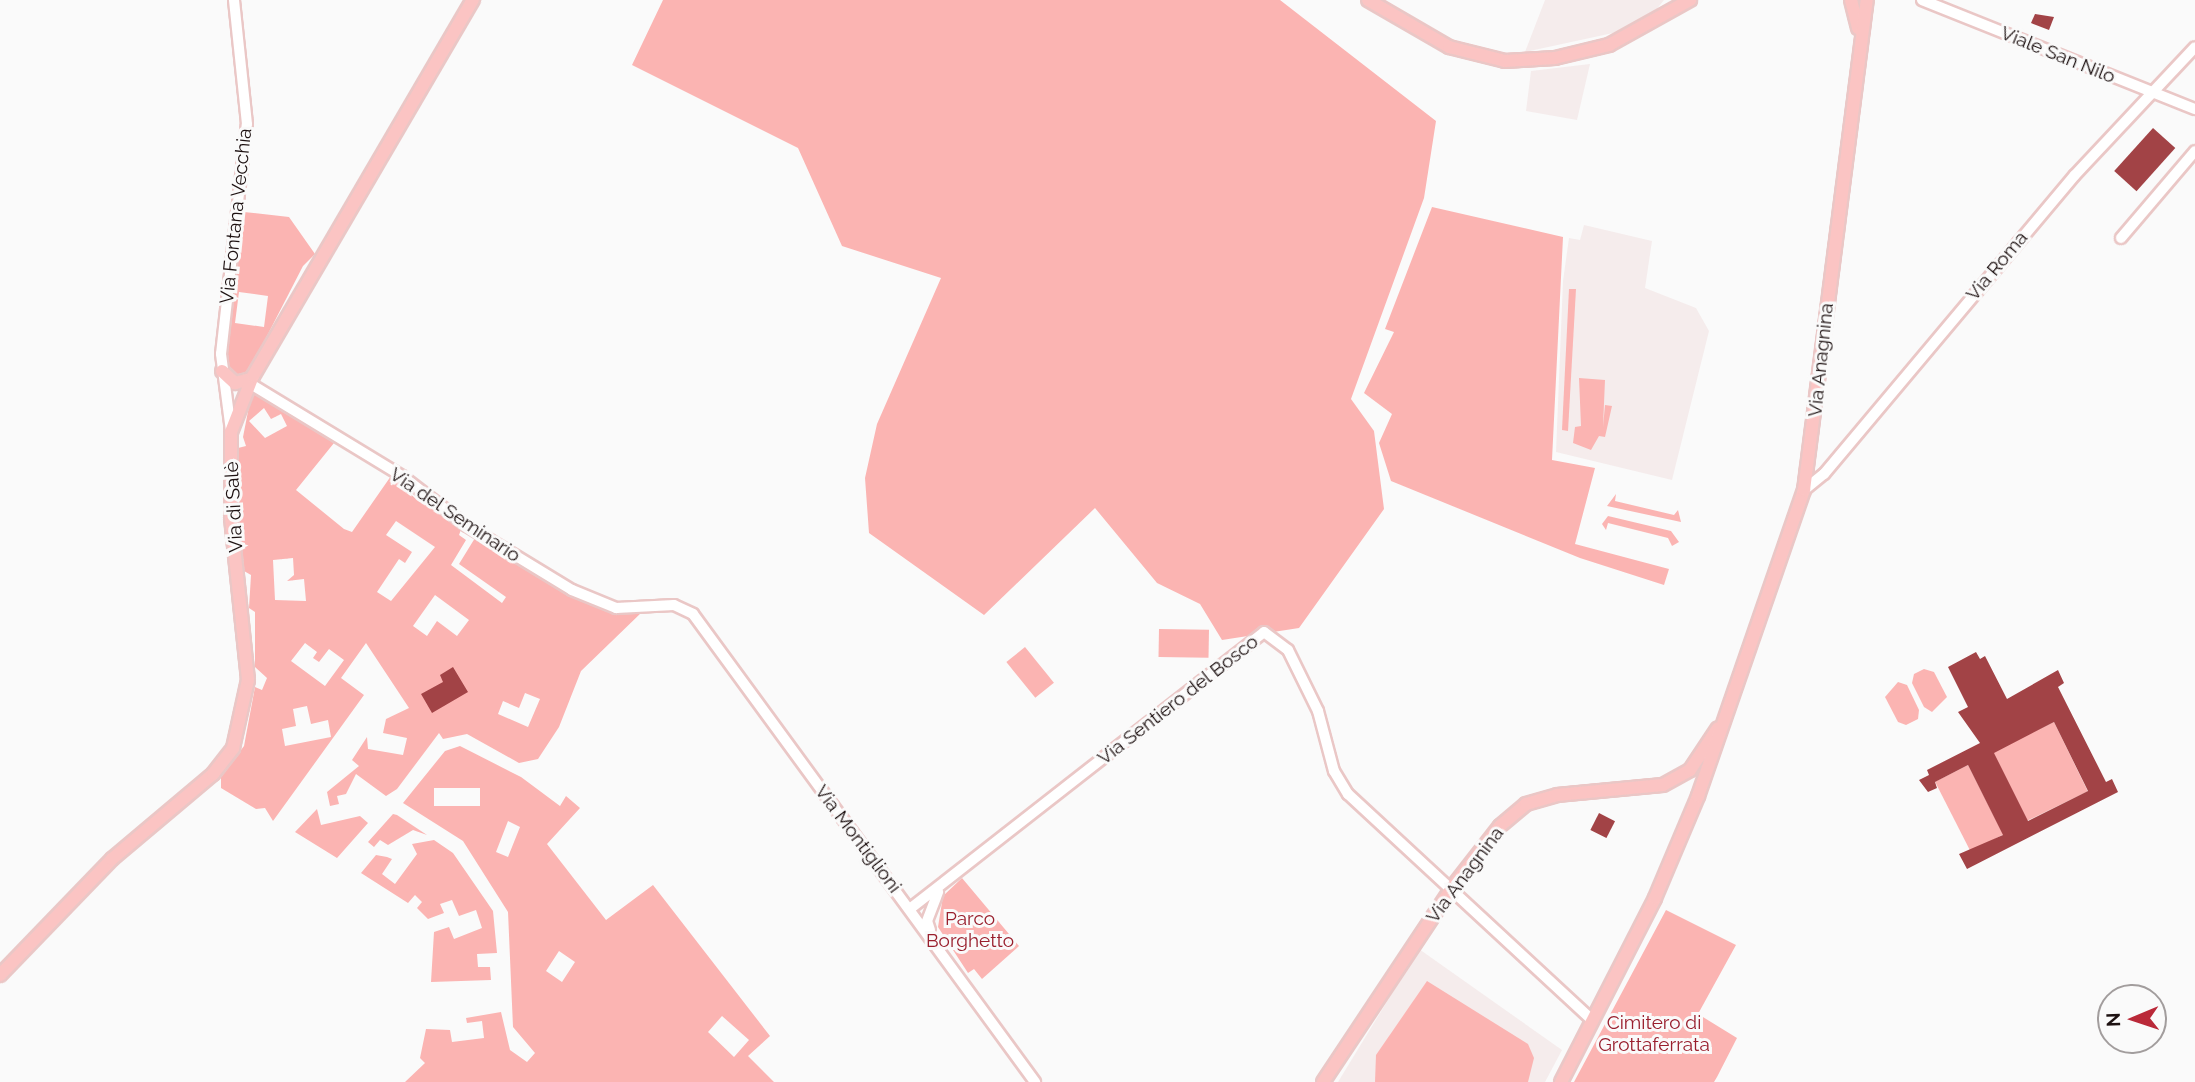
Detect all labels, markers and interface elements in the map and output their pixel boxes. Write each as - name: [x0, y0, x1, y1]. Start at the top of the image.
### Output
- street label: Viale San Nilo: [1997, 22, 2119, 88]
- street label: Via Fontana Vecchia: [215, 127, 257, 305]
- street label: Via Roma: [1961, 227, 2033, 305]
- street label: Via Anagnina: [1804, 302, 1838, 418]
- street label: Via di Salè: [220, 461, 248, 553]
- street label: Via del Seminario: [385, 463, 525, 567]
- street label: Via Sentiero del Bosco: [1093, 630, 1263, 770]
- street label: Via Montiglioni: [810, 781, 906, 897]
- street label: Via Anagnina: [1421, 822, 1509, 928]
- park label: Parco Borghetto: [926, 908, 1014, 952]
- north arrow: [2097, 984, 2167, 1054]
- park label: Cimitero di Grottaferrata: [1598, 1012, 1710, 1056]
- text: N: [2102, 1012, 2124, 1027]

